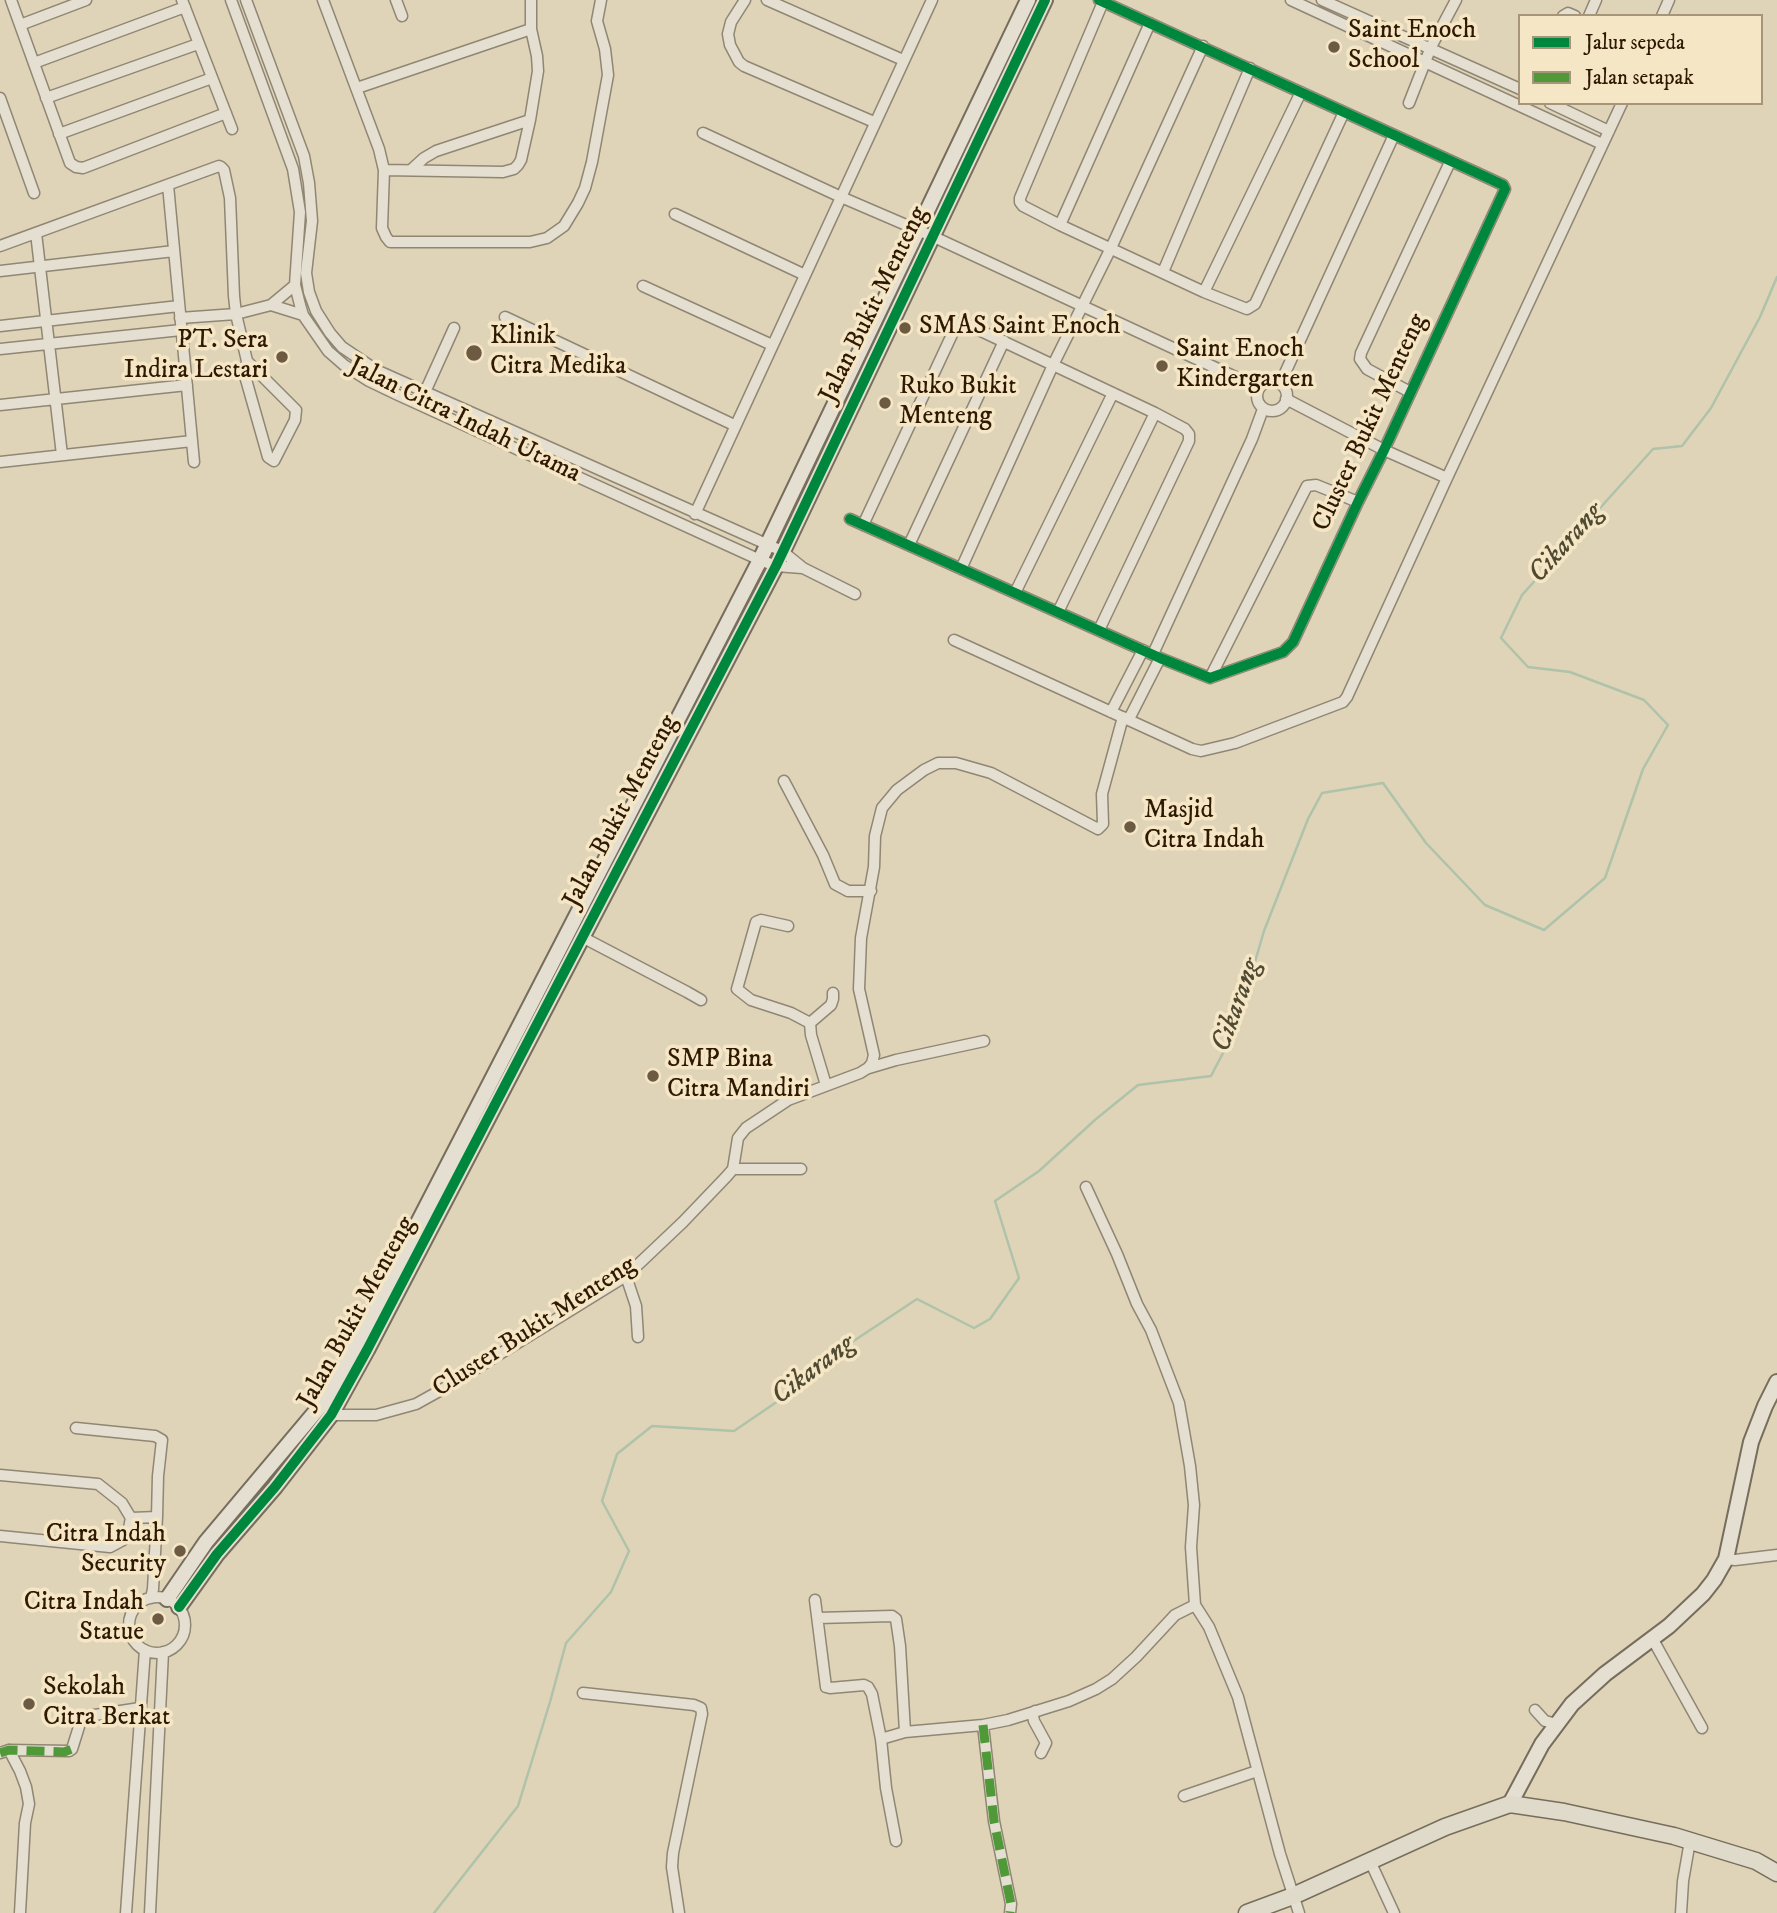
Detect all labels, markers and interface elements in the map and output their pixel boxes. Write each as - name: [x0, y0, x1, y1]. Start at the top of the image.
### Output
- legend: [1518, 14, 1763, 105]
- place label: Saint Enoch School: [1348, 16, 1476, 78]
- text: Jalur sepeda: [1585, 30, 1685, 56]
- marker: Saint Enoch School: [1326, 39, 1342, 55]
- text: Jalan setapak: [1585, 65, 1694, 91]
- street label: Jalan Bukit Menteng: [814, 202, 936, 408]
- street label: Cluster Bukit Menteng: [1307, 309, 1435, 537]
- place label: SMAS Saint Enoch: [919, 312, 1120, 344]
- marker: SMAS Saint Enoch: [897, 320, 913, 336]
- place label: Klinik Citra Medika: [490, 322, 626, 384]
- place label: PT. Sera Indira Lestari: [124, 326, 268, 388]
- place label: Saint Enoch Kindergarten: [1176, 335, 1314, 396]
- marker: Klinik Citra Medika: [464, 343, 484, 363]
- marker: PT. Sera Indira Lestari: [274, 349, 290, 365]
- street label: Jalan Citra Indah Utama: [343, 351, 585, 491]
- marker: Saint Enoch Kindergarten: [1154, 358, 1170, 374]
- place label: Ruko Bukit Menteng: [899, 372, 1017, 434]
- marker: Ruko Bukit Menteng: [877, 395, 893, 411]
- water label: Cikarang: [1522, 497, 1612, 591]
- street label: Jalan Bukit Menteng: [558, 710, 686, 914]
- place label: Masjid Citra Indah: [1144, 796, 1264, 858]
- marker: Masjid Citra Indah: [1122, 819, 1138, 835]
- water label: Cikarang: [1206, 955, 1270, 1057]
- place label: SMP Bina Citra Mandiri: [667, 1045, 810, 1106]
- marker: SMP Bina Citra Mandiri: [645, 1068, 661, 1084]
- street label: Jalan Bukit Menteng: [292, 1212, 424, 1414]
- street label: Cluster Bukit Menteng: [428, 1251, 642, 1405]
- water label: Cikarang: [765, 1329, 863, 1413]
- place label: Citra Indah Security: [46, 1520, 166, 1582]
- marker: Citra Indah Security: [172, 1543, 188, 1559]
- place label: Citra Indah Statue: [24, 1588, 144, 1650]
- marker: Citra Indah Statue: [150, 1611, 166, 1627]
- place label: Sekolah Citra Berkat: [43, 1673, 170, 1734]
- marker: Sekolah Citra Berkat: [21, 1696, 37, 1712]

